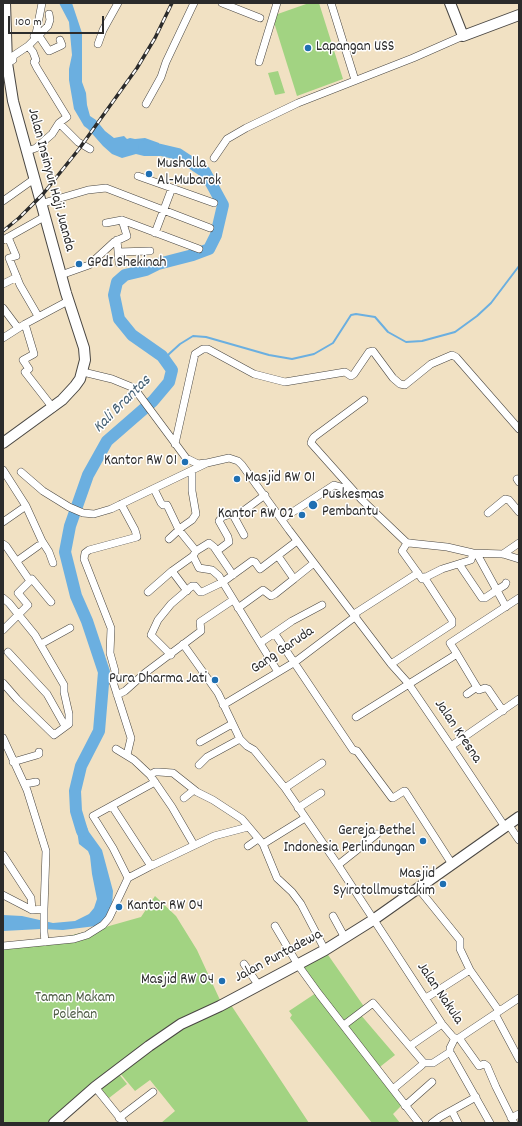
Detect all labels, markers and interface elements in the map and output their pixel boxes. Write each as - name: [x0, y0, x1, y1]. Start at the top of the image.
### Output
- scale bar: [10, 8, 106, 34]
- text: 100 m: [15, 14, 42, 31]
- place label: Lapangan USS: [316, 39, 394, 57]
- marker: Lapangan USS: [303, 43, 313, 53]
- street label: Jalan Insinyur Haji Juanda: [22, 107, 78, 253]
- place label: Musholla Al-Mubarok: [157, 156, 221, 191]
- marker: Musholla Al-Mubarok: [144, 169, 154, 179]
- place label: GPdI Shekinah: [87, 255, 166, 273]
- marker: GPdI Shekinah: [74, 259, 84, 269]
- water label: Kali Brantas: [90, 372, 156, 438]
- place label: Kantor RW 01: [104, 453, 177, 471]
- marker: Kantor RW 01: [180, 457, 190, 467]
- place label: Masjid RW 01: [245, 470, 315, 488]
- marker: Masjid RW 01: [232, 474, 242, 484]
- place label: Puskesmas Pembantu: [322, 487, 384, 522]
- marker: Puskesmas Pembantu: [307, 499, 319, 511]
- place label: Kantor RW 02: [218, 506, 294, 524]
- marker: Kantor RW 02: [297, 510, 307, 520]
- street label: Gang Garuda: [248, 623, 318, 679]
- place label: Pura Dharma Jati: [109, 671, 207, 689]
- marker: Pura Dharma Jati: [210, 675, 220, 685]
- street label: Jalan Kresna: [429, 697, 485, 767]
- place label: Gereja Bethel Indonesia Perlindungan: [283, 823, 415, 858]
- marker: Gereja Bethel Indonesia Perlindungan: [418, 836, 428, 846]
- place label: Masjid Syirotollmustakim: [333, 866, 435, 901]
- marker: Masjid Syirotollmustakim: [438, 879, 448, 889]
- place label: Kantor RW 04: [127, 898, 203, 916]
- marker: Kantor RW 04: [114, 902, 124, 912]
- street label: Jalan Puntadewa: [232, 926, 326, 988]
- street label: Jalan Nakula: [412, 959, 466, 1029]
- place label: Masjid RW 04: [141, 972, 214, 990]
- marker: Masjid RW 04: [217, 976, 227, 986]
- park label: Taman Makam Polehan: [35, 990, 115, 1025]

